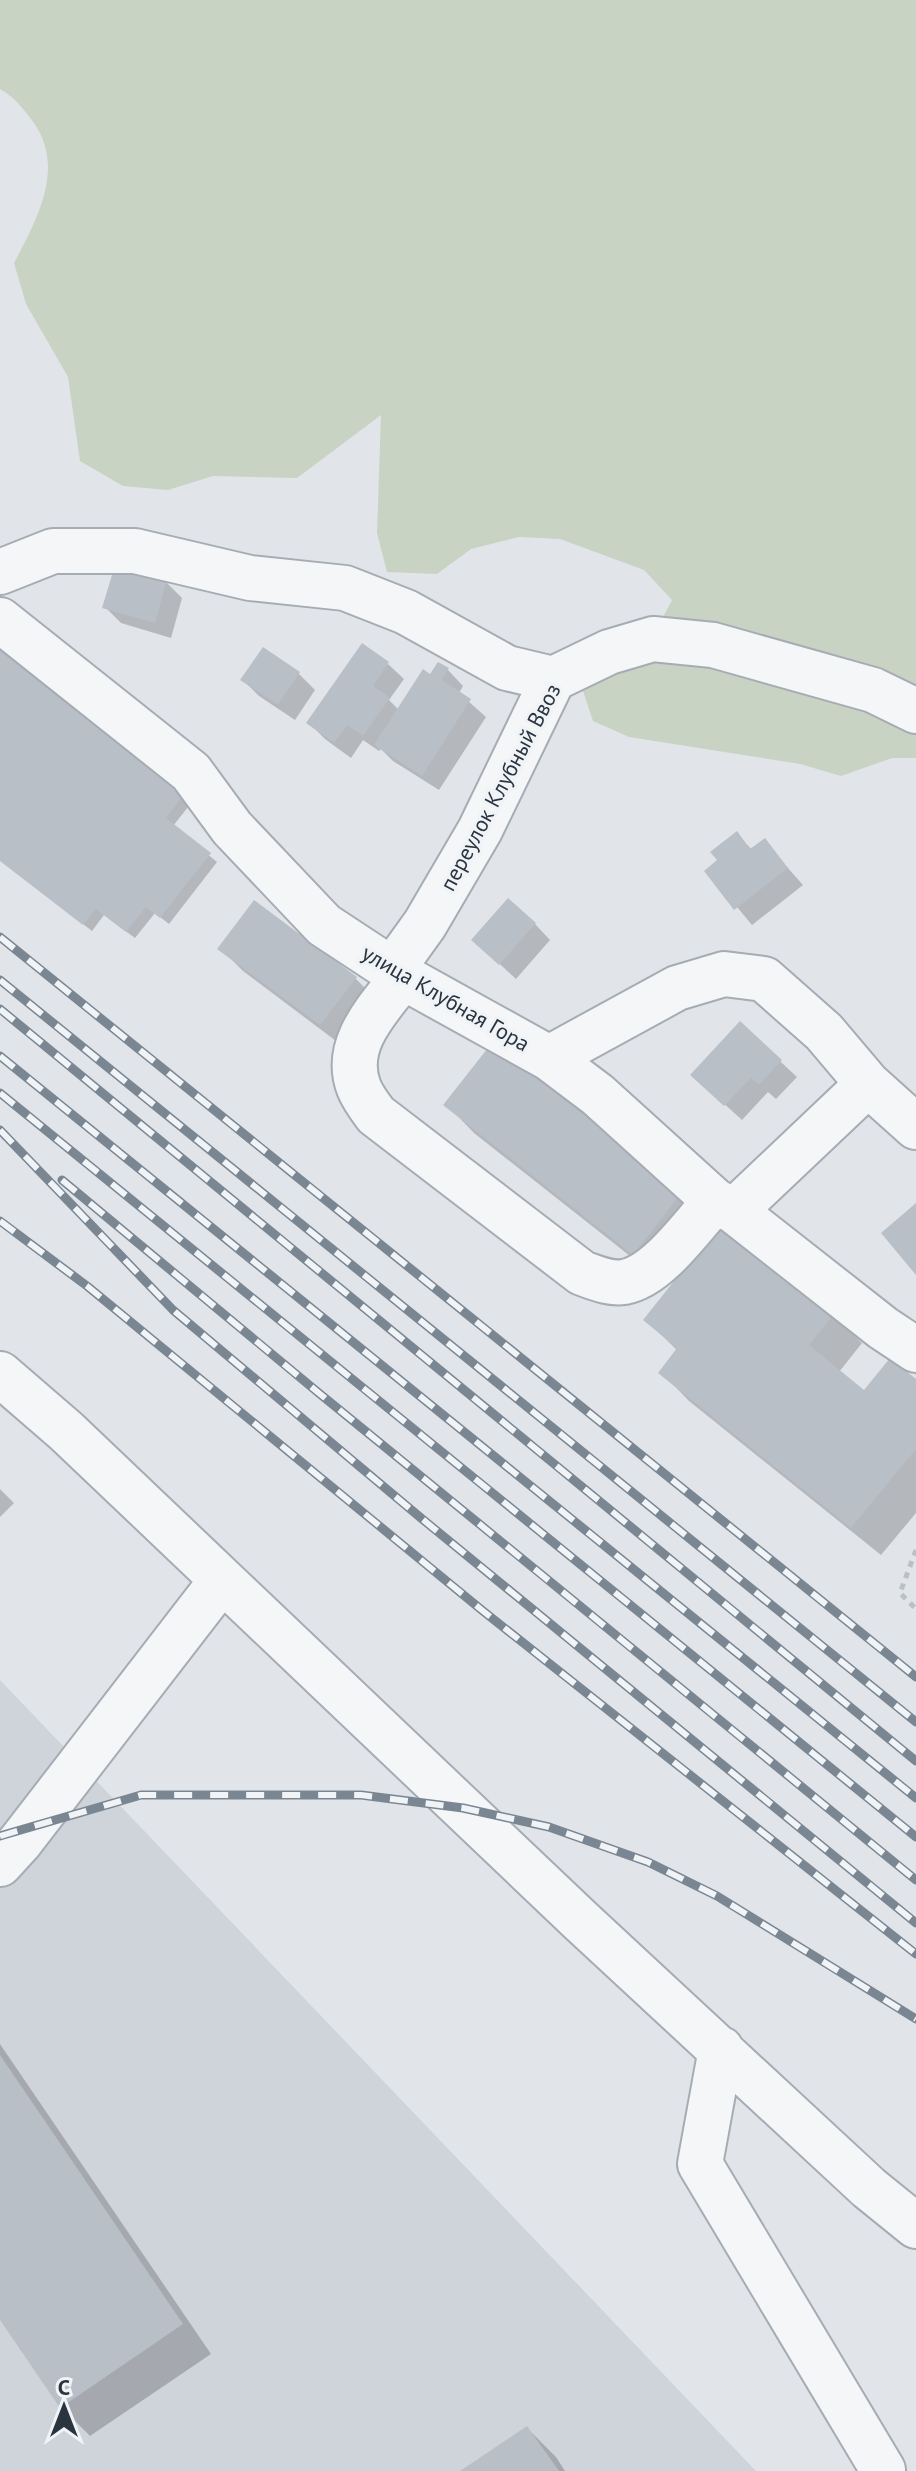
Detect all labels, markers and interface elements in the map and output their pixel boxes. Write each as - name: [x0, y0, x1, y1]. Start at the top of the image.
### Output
- street label: переулок Клубный Ввоз: [433, 678, 567, 896]
- street label: улица Клубная Гора: [357, 939, 535, 1057]
- north arrow: [24, 2367, 104, 2447]
- text: С: [58, 2373, 70, 2401]

